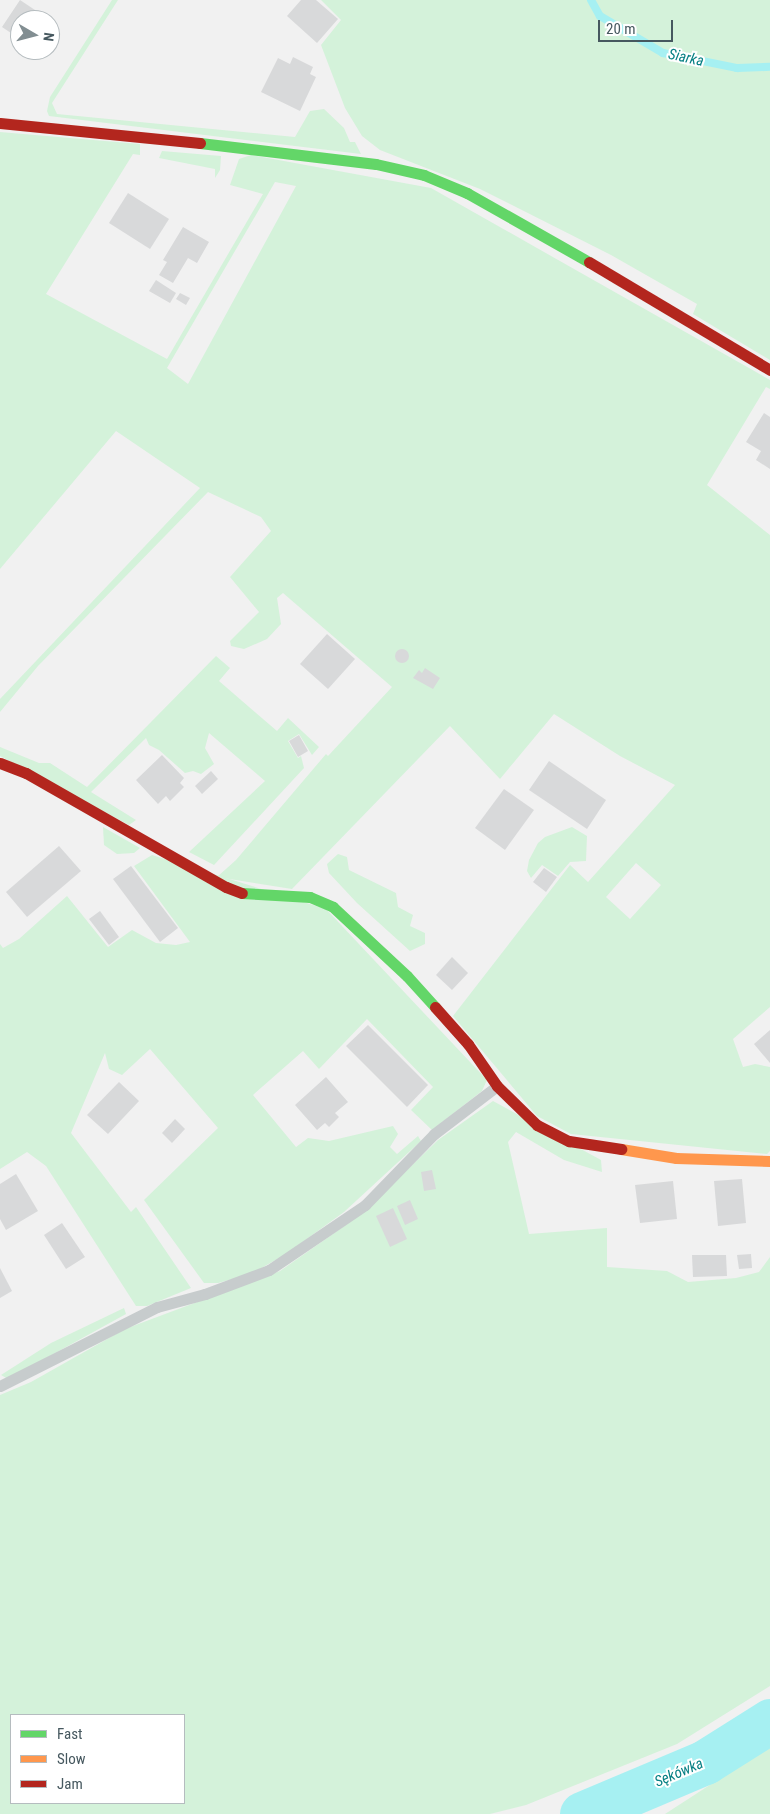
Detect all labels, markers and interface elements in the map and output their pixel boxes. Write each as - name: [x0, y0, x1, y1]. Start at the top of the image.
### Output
- north arrow: [10, 10, 60, 60]
- scale bar: [600, 10, 675, 42]
- text: 20 m: [606, 20, 636, 38]
- text: N: [40, 32, 57, 42]
- water label: Siarka: [667, 45, 705, 71]
- legend: [10, 1714, 185, 1804]
- text: Fast: [57, 1725, 82, 1743]
- text: Slow: [57, 1750, 86, 1768]
- water label: Sękówka: [652, 1755, 706, 1791]
- text: Jam: [57, 1775, 83, 1793]

